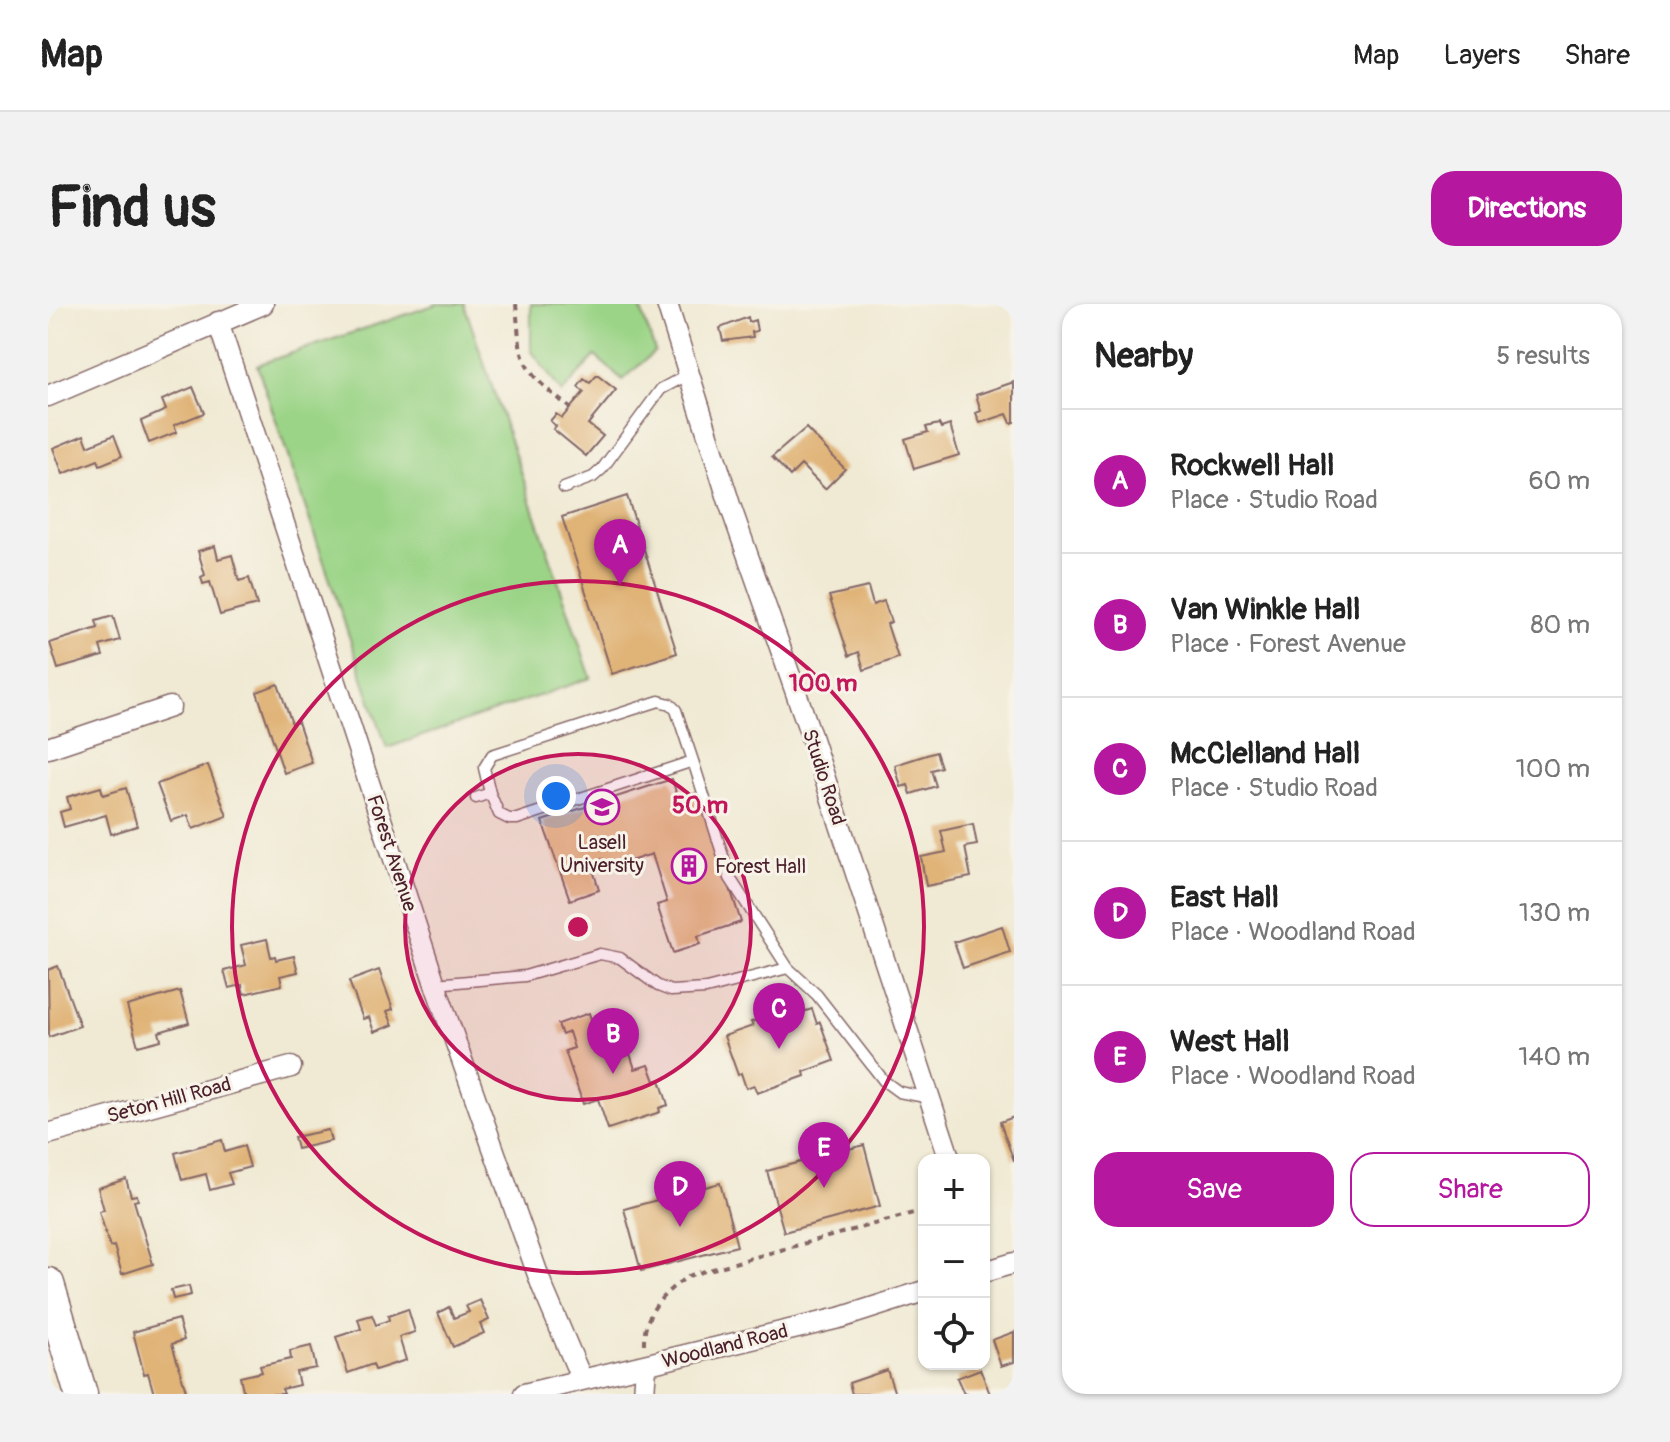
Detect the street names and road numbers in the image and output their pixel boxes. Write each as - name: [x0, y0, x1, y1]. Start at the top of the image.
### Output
- street label: Studio Road: [797, 726, 851, 828]
- street label: Forest Avenue: [361, 792, 423, 915]
- street label: Seton Hill Road: [104, 1071, 234, 1129]
- street label: Woodland Road: [660, 1318, 790, 1374]

